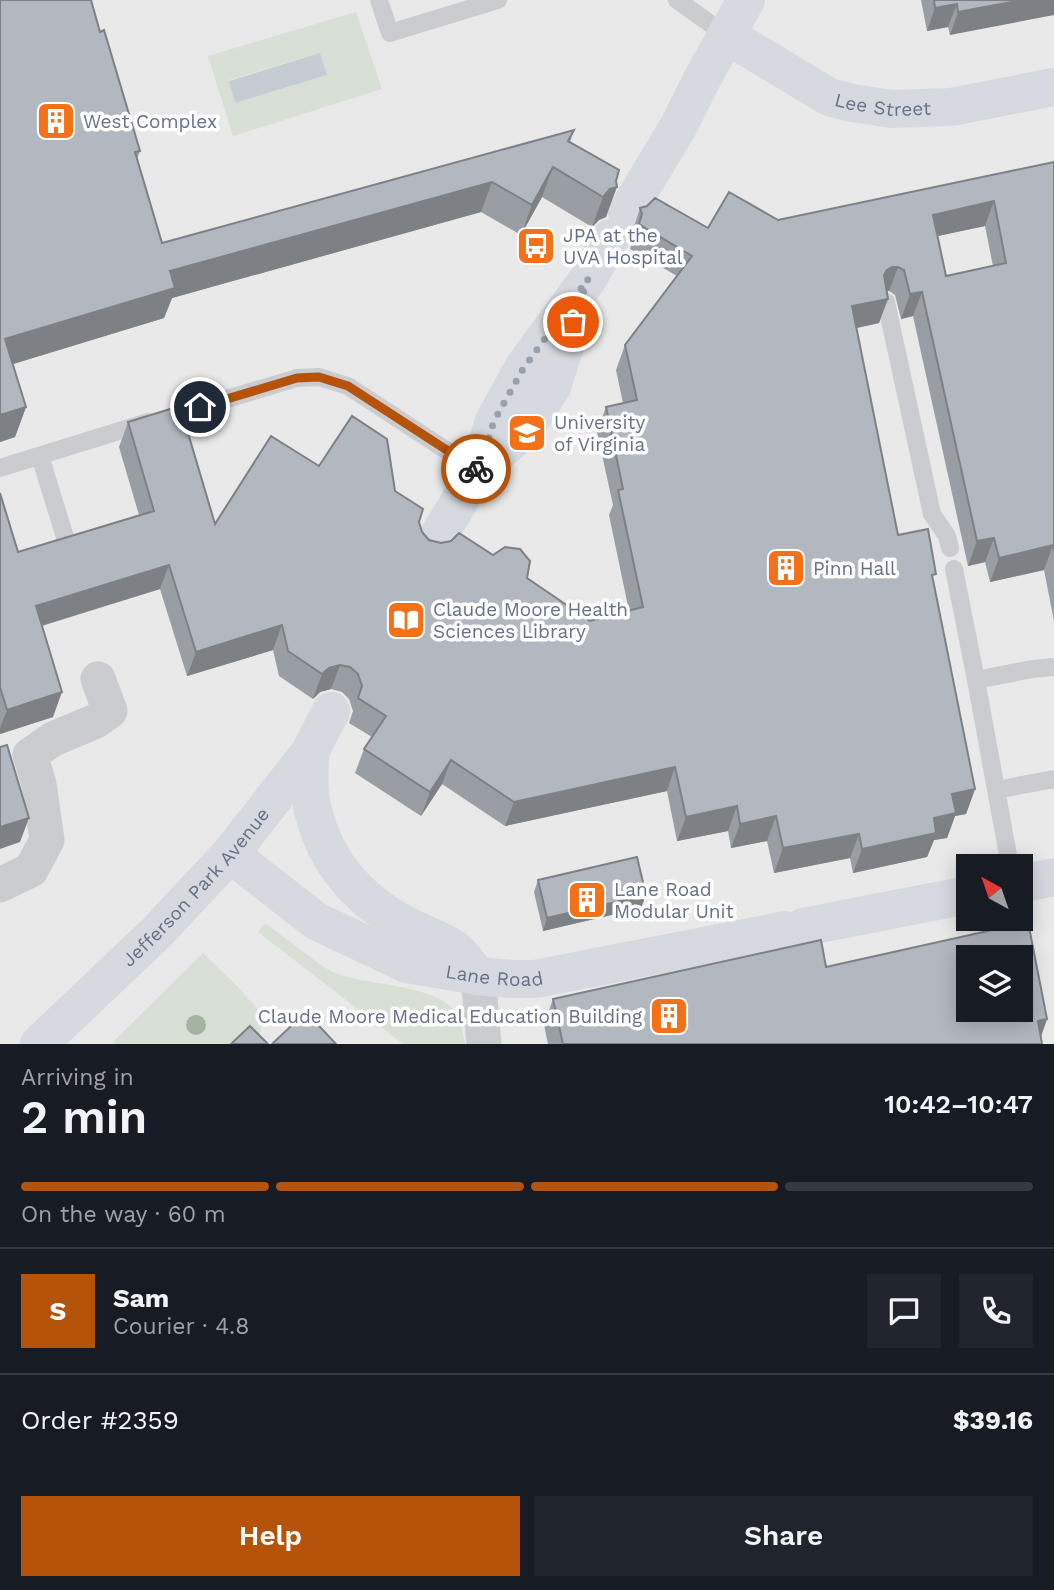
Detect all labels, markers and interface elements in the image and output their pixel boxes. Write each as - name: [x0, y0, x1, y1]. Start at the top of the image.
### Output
- street label: Lee Street: [832, 87, 931, 121]
- building icon: West Complex: [35, 100, 77, 142]
- place label: West Complex: [83, 110, 217, 133]
- place label: JPA at the UVA Hospital: [563, 224, 683, 269]
- bus stop icon: JPA at the UVA Hospital: [515, 225, 557, 267]
- pin: [543, 292, 603, 352]
- icon: bag: [554, 303, 592, 341]
- pin: [170, 377, 230, 437]
- icon: home: [181, 388, 219, 426]
- place label: University of Virginia: [554, 411, 645, 456]
- school or university icon: University of Virginia: [506, 412, 548, 454]
- courier: [441, 434, 511, 504]
- icon: bike: [457, 450, 495, 488]
- building icon: Pinn Hall: [765, 547, 807, 589]
- place label: Pinn Hall: [813, 557, 896, 580]
- place label: Claude Moore Health Sciences Library: [433, 598, 628, 643]
- library icon: Claude Moore Health Sciences Library: [385, 599, 427, 641]
- street label: Jefferson Park Avenue: [117, 803, 274, 971]
- north arrow: [956, 854, 1032, 931]
- map controls: [956, 854, 1033, 1022]
- place label: Lane Road Modular Unit: [614, 878, 734, 923]
- building icon: Lane Road Modular Unit: [566, 879, 608, 921]
- button: layers: [956, 945, 1033, 1022]
- street label: Lane Road: [444, 959, 545, 991]
- building icon: Claude Moore Medical Education Building: [648, 995, 690, 1037]
- place label: Claude Moore Medical Education Building: [258, 1005, 643, 1028]
- text: Arriving in: [21, 1064, 134, 1091]
- text: 10:42–10:47: [884, 1089, 1033, 1119]
- text: 2 min: [21, 1090, 147, 1144]
- text: On the way · 60 m: [21, 1201, 226, 1228]
- button: chat: [867, 1274, 941, 1348]
- button: phone: [959, 1274, 1033, 1348]
- text: Sam: [113, 1283, 169, 1313]
- text: S: [50, 1296, 66, 1326]
- text: Courier · 4.8: [113, 1313, 249, 1340]
- text: Order #2359: [21, 1405, 179, 1435]
- text: $39.16: [953, 1405, 1033, 1435]
- button: Help: [21, 1496, 520, 1576]
- button: Share: [534, 1496, 1033, 1576]

